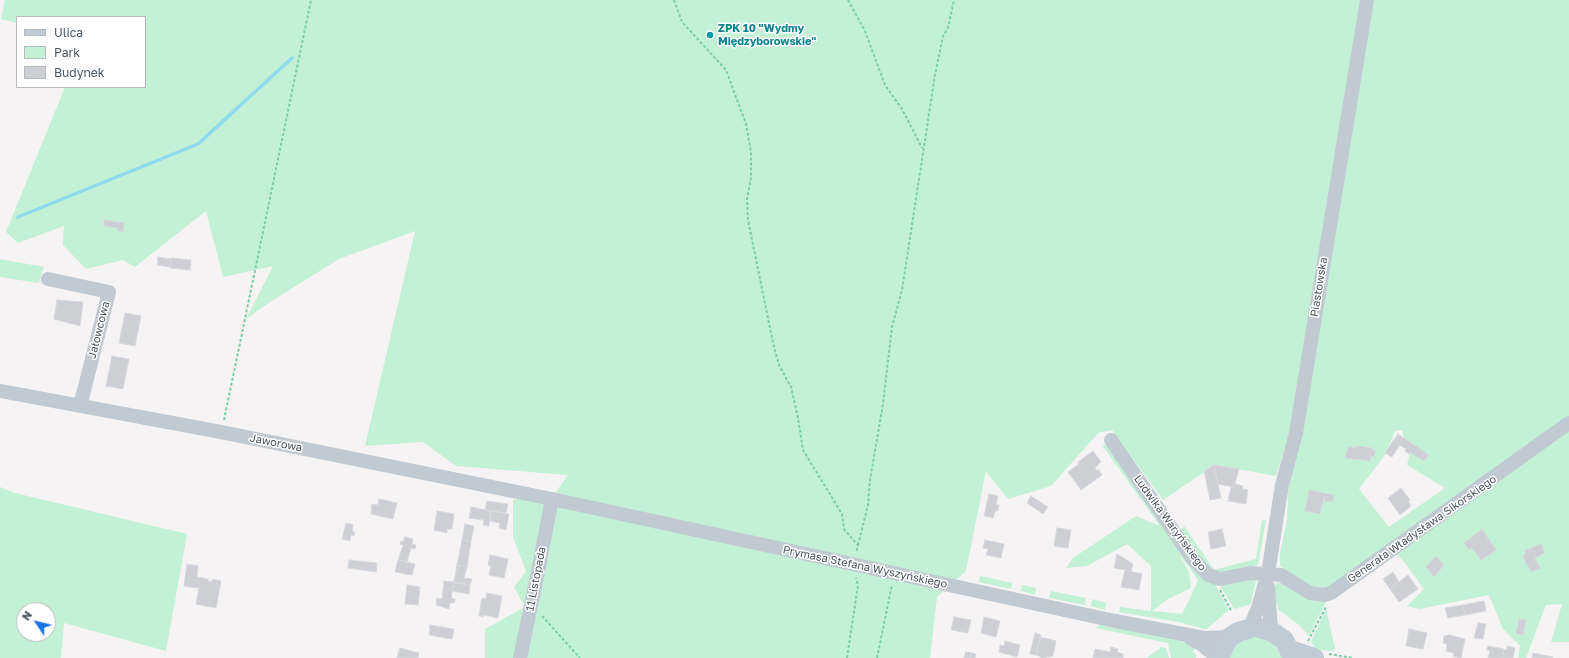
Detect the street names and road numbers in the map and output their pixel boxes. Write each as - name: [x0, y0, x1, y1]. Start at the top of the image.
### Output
- street label: Piastowska: [1308, 256, 1330, 318]
- street label: Jałowcowa: [86, 300, 112, 360]
- street label: Jaworowa: [249, 431, 303, 455]
- street label: Generała Władysława Sikorskiego: [1345, 472, 1499, 586]
- street label: Ludwika Waryńskiego: [1131, 473, 1209, 573]
- street label: Prymasa Stefana Wyszyńskiego: [782, 543, 948, 591]
- street label: 11 Listopada: [523, 546, 549, 612]

